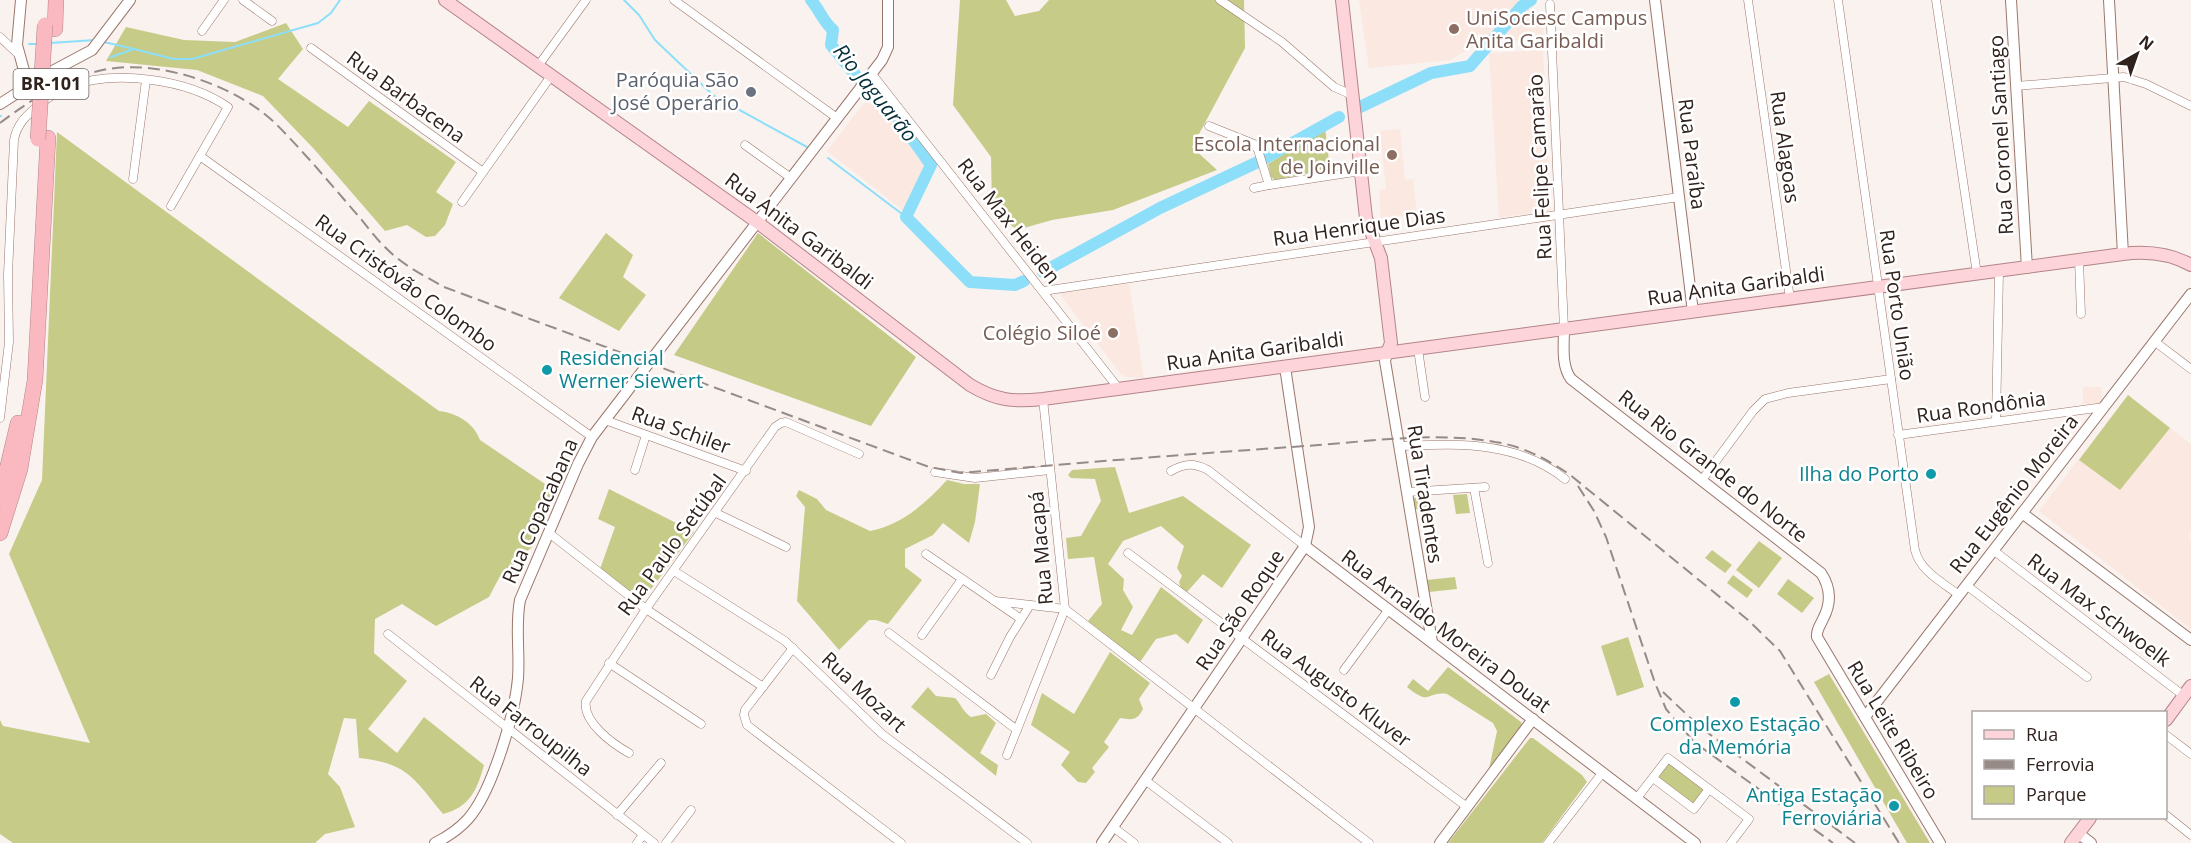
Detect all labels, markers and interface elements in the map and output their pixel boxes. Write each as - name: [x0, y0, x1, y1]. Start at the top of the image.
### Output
- place label: UniSociesc Campus Anita Garibaldi: [1466, 4, 1647, 54]
- marker: UniSociesc Campus Anita Garibaldi: [1447, 22, 1461, 36]
- north arrow: [2107, 24, 2167, 84]
- text: N: [2135, 30, 2159, 55]
- street label: Rua Coronel Santiago: [1982, 34, 2019, 236]
- water label: Rio Jaguarão: [827, 37, 924, 147]
- street label: Rua Barbacena: [341, 44, 471, 149]
- place label: Paróquia São José Operário: [610, 66, 739, 116]
- road number: BR-101: [14, 69, 88, 99]
- street label: Rua Felipe Camarão: [1521, 74, 1558, 261]
- marker: Paróquia São José Operário: [744, 85, 758, 99]
- street label: Rua Alagoas: [1764, 89, 1807, 205]
- street label: Rua Paraíba: [1672, 97, 1713, 211]
- place label: Escola Internacional de Joinville: [1194, 130, 1380, 180]
- marker: Escola Internacional de Joinville: [1385, 148, 1399, 162]
- street label: Rua Max Heiden: [952, 152, 1067, 289]
- street label: Rua Anita Garibaldi: [720, 166, 879, 295]
- street label: Rua Henrique Dias: [1271, 201, 1447, 252]
- street label: Rua Cristóvão Colombo: [310, 208, 503, 358]
- street label: Rua Porto União: [1874, 228, 1921, 382]
- street label: Rua Anita Garibaldi: [1645, 260, 1826, 311]
- place label: Colégio Siloé: [983, 319, 1101, 346]
- street label: Rua Anita Garibaldi: [1164, 325, 1345, 376]
- marker: Colégio Siloé: [1106, 326, 1120, 340]
- place label: Residencial Werner Siewert: [559, 344, 703, 394]
- marker: Residencial Werner Siewert: [540, 363, 554, 377]
- street label: Rua Rio Grande do Norte: [1613, 383, 1814, 548]
- street label: Rua Rondônia: [1915, 384, 2047, 429]
- street label: Rua Schiler: [628, 399, 734, 460]
- street label: Rua Eugênio Moreira: [1943, 409, 2084, 579]
- street label: Rua Tiradentes: [1401, 423, 1450, 565]
- street label: Rua Copacabana: [495, 434, 584, 588]
- place label: Ilha do Porto: [1799, 460, 1919, 487]
- marker: Ilha do Porto: [1924, 467, 1938, 481]
- street label: Rua Paulo Setúbal: [611, 469, 732, 621]
- street label: Rua Macapá: [1022, 490, 1059, 606]
- street label: Rua Arnaldo Moreira Douat: [1336, 543, 1557, 718]
- street label: Rua São Roque: [1189, 544, 1290, 675]
- street label: Rua Max Schwoelk: [2022, 547, 2177, 673]
- street label: Rua Augusto Kluver: [1256, 622, 1417, 753]
- street label: Rua Mozart: [816, 645, 913, 738]
- street label: Rua Leite Ribeiro: [1841, 655, 1946, 804]
- street label: Rua Farroupilha: [464, 669, 598, 782]
- marker: Complexo Estação da Memória: [1728, 695, 1742, 709]
- place label: Complexo Estação da Memória: [1650, 710, 1820, 760]
- legend: [1972, 711, 2167, 819]
- text: Rua: [2026, 722, 2058, 746]
- text: Ferrovia: [2026, 752, 2094, 776]
- place label: Antiga Estação Ferroviária: [1746, 781, 1882, 831]
- text: Parque: [2026, 782, 2086, 806]
- marker: Antiga Estação Ferroviária: [1887, 799, 1901, 813]

